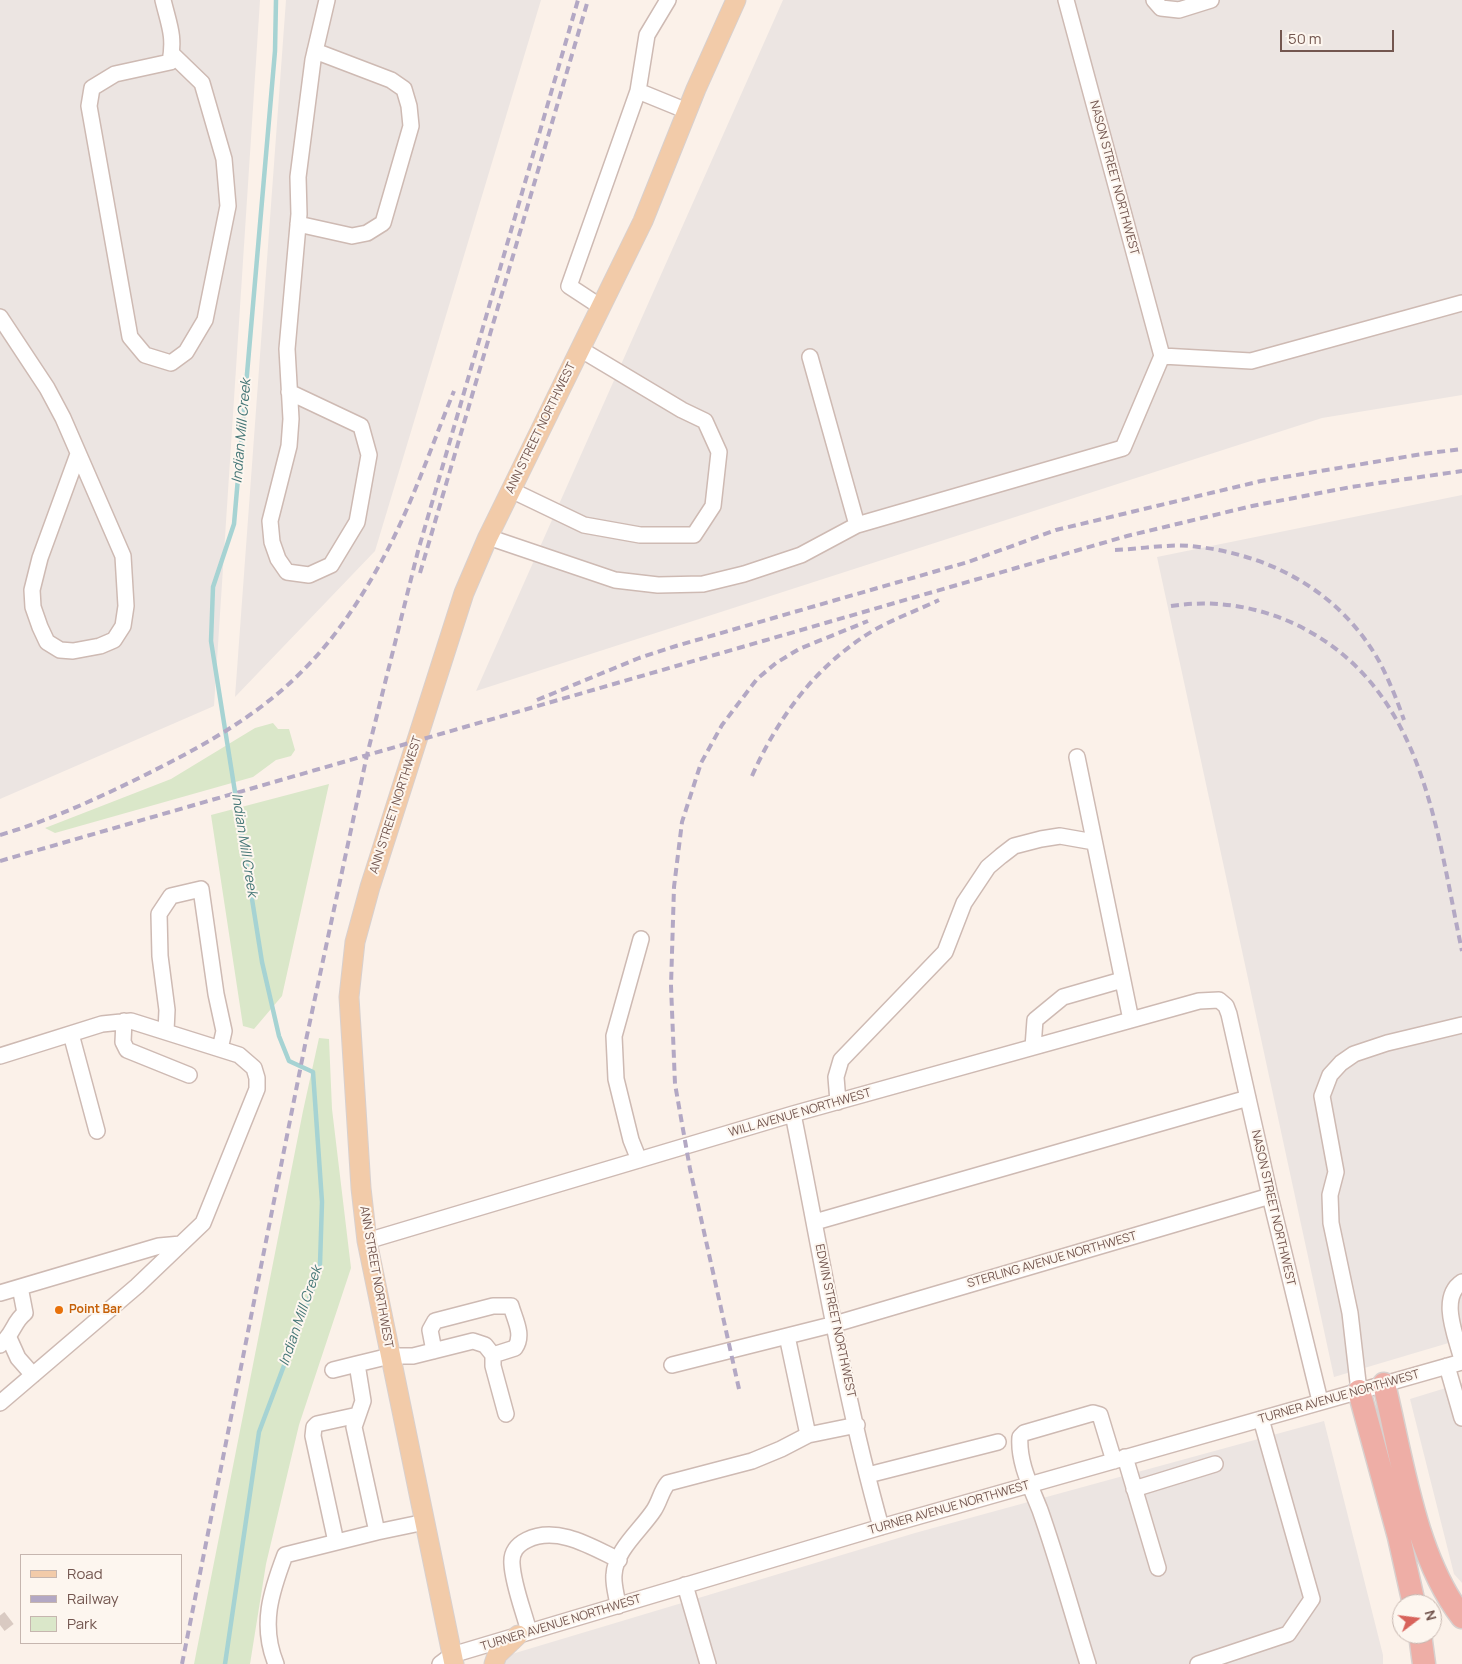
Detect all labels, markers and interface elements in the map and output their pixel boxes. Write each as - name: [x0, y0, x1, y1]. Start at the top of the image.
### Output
- scale bar: [1282, 20, 1396, 52]
- text: 50 m: [1288, 28, 1322, 49]
- street label: NASON STREET NORTHWEST: [1086, 99, 1142, 257]
- street label: ANN STREET NORTHWEST: [503, 360, 579, 496]
- water label: Indian Mill Creek: [229, 378, 255, 484]
- street label: ANN STREET NORTHWEST: [367, 734, 425, 876]
- water label: Indian Mill Creek: [228, 792, 260, 898]
- street label: WILL AVENUE NORTHWEST: [727, 1086, 873, 1140]
- street label: NASON STREET NORTHWEST: [1248, 1129, 1298, 1287]
- street label: ANN STREET NORTHWEST: [356, 1205, 396, 1349]
- street label: STERLING AVENUE NORTHWEST: [966, 1229, 1138, 1291]
- street label: EDWIN STREET NORTHWEST: [812, 1243, 858, 1399]
- water label: Indian Mill Creek: [276, 1264, 326, 1368]
- place label: Point Bar: [69, 1303, 122, 1317]
- marker: Point Bar: [53, 1304, 65, 1316]
- street label: TURNER AVENUE NORTHWEST: [1257, 1367, 1421, 1427]
- street label: TURNER AVENUE NORTHWEST: [867, 1478, 1031, 1538]
- legend: [20, 1554, 182, 1644]
- text: Road: [67, 1563, 103, 1584]
- text: Railway: [67, 1588, 119, 1609]
- street label: TURNER AVENUE NORTHWEST: [479, 1592, 643, 1654]
- north arrow: [1392, 1594, 1442, 1644]
- text: N: [1421, 1608, 1441, 1623]
- text: Park: [67, 1613, 97, 1634]

